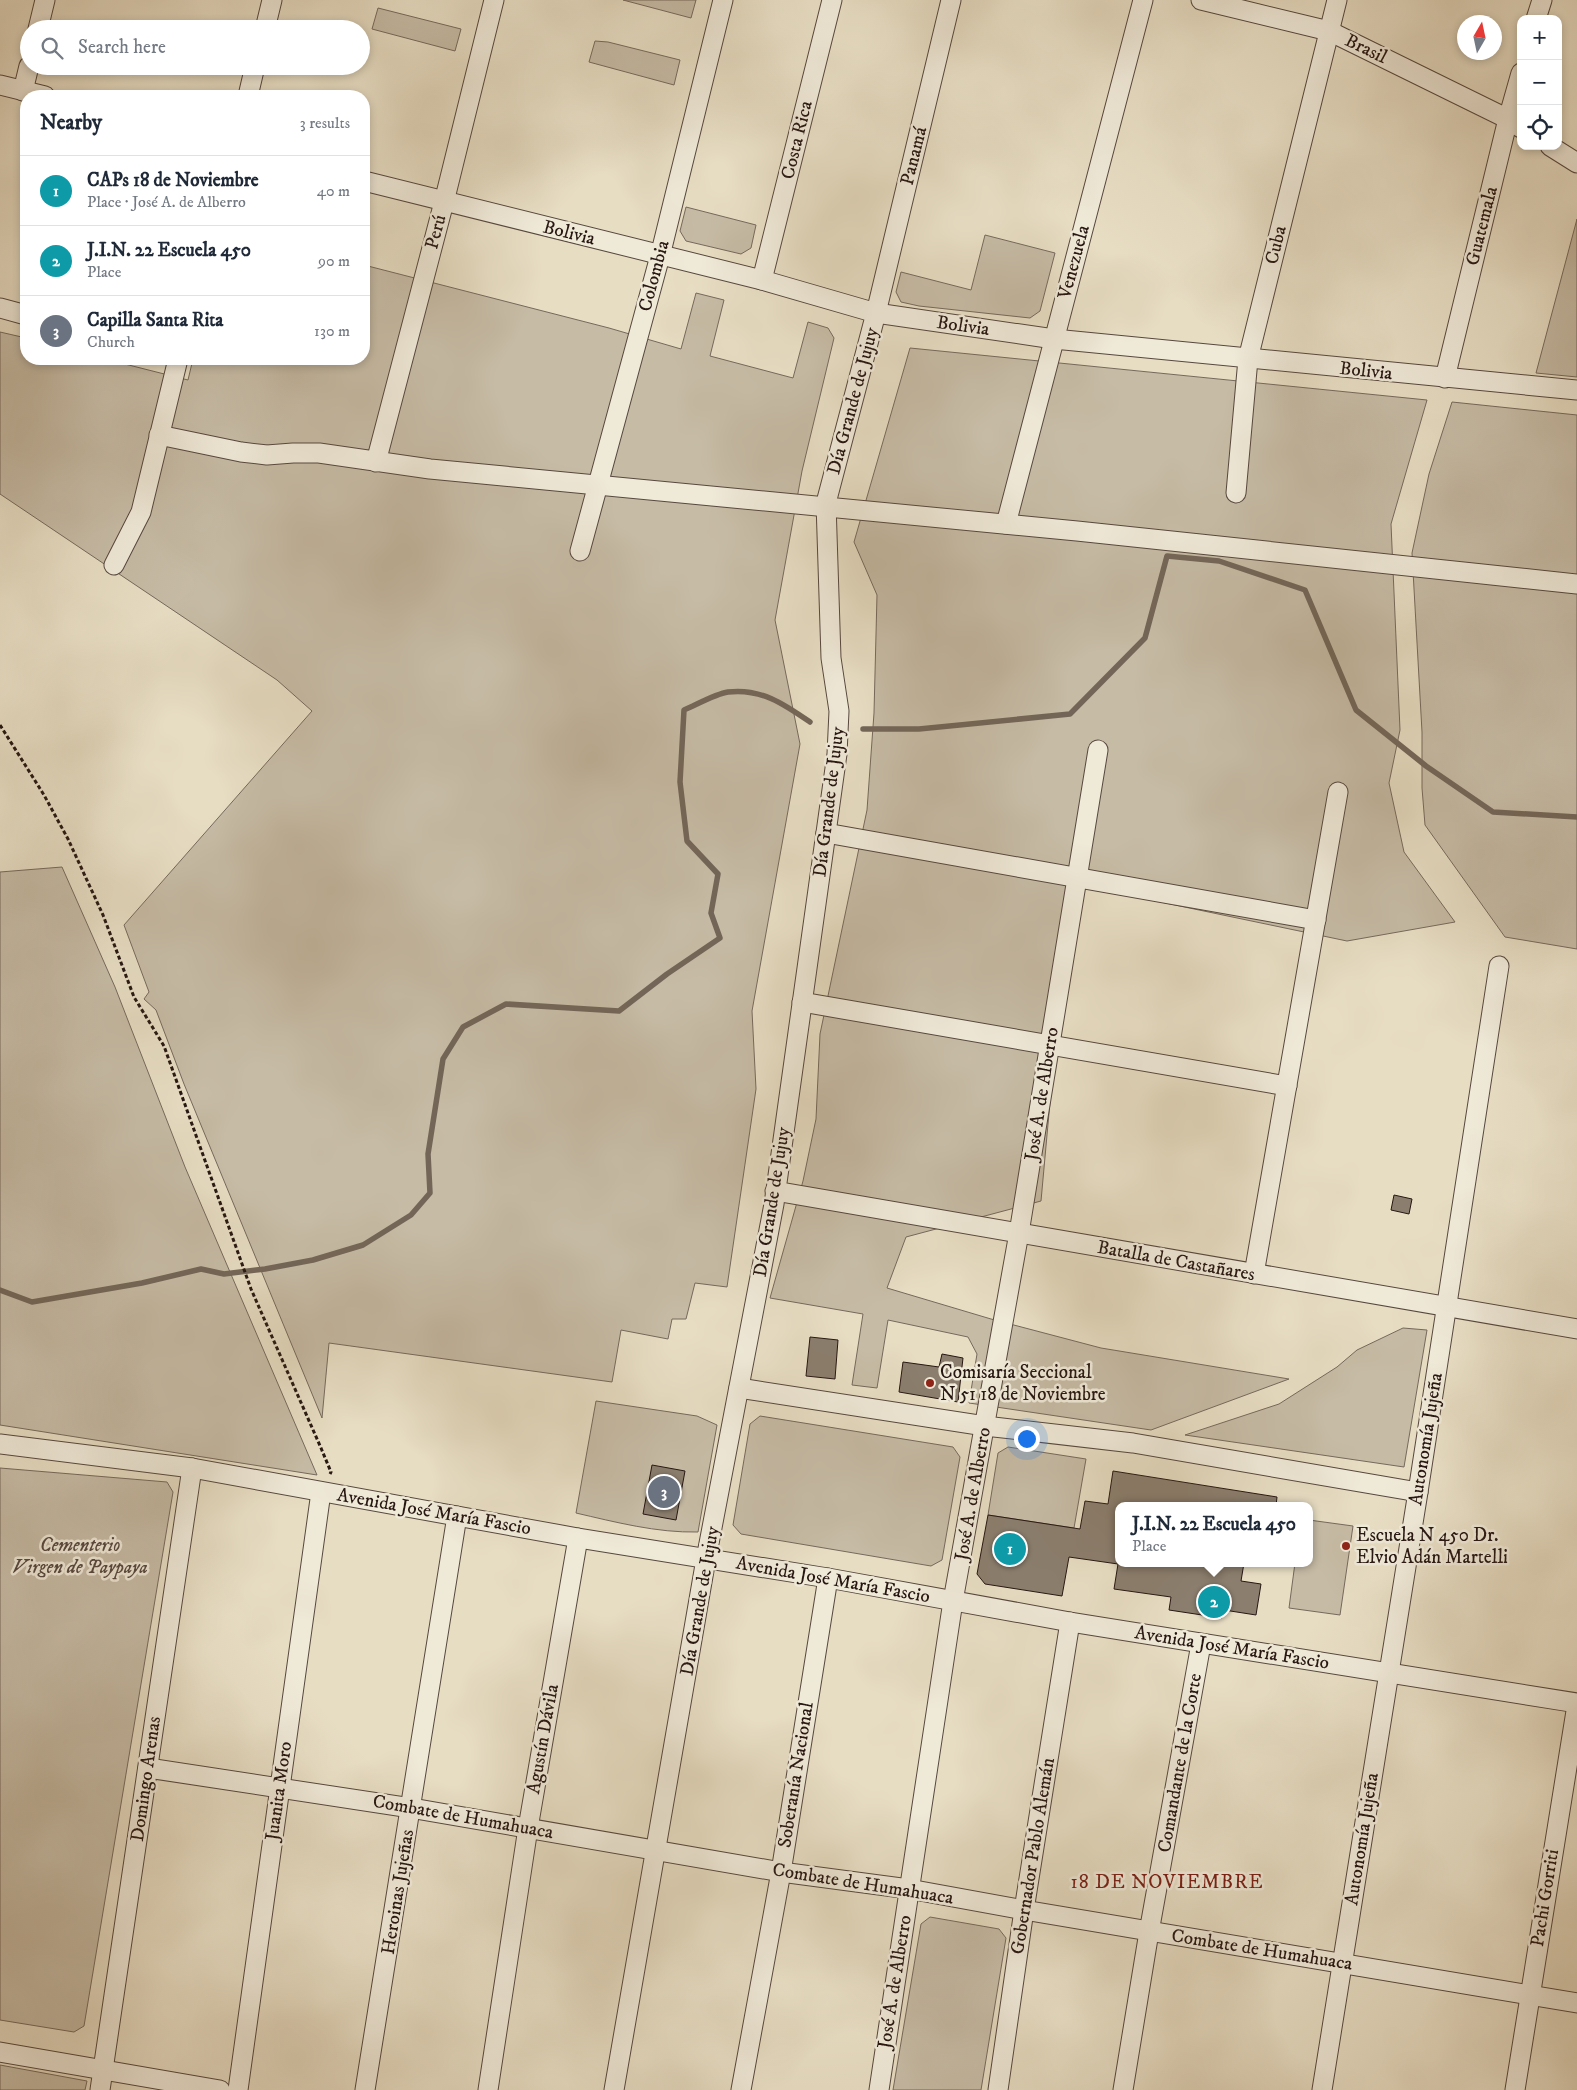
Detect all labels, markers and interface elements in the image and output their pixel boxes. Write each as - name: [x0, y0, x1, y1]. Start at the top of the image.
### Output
- north arrow: [1457, 15, 1502, 60]
- map controls: [1517, 15, 1562, 150]
- button: +: [1517, 15, 1562, 60]
- search box: [20, 20, 370, 75]
- street label: Brasil: [1341, 29, 1391, 69]
- icon: search: [38, 34, 66, 62]
- text: Search here: [78, 36, 166, 59]
- button: −: [1517, 60, 1562, 105]
- street label: Costa Rica: [776, 98, 818, 182]
- button: locate: [1517, 105, 1562, 150]
- text: Nearby: [40, 110, 102, 136]
- text: 3 results: [300, 113, 350, 133]
- street label: Panamá: [896, 124, 932, 188]
- text: CAPs 18 de Noviembre: [87, 169, 259, 192]
- text: 1: [53, 181, 59, 201]
- text: 40 m: [317, 181, 350, 201]
- street label: Guatemala: [1461, 184, 1503, 268]
- text: Place · José A. de Alberro: [87, 192, 246, 212]
- street label: Perú: [420, 212, 452, 252]
- street label: Bolivia: [540, 215, 598, 251]
- street label: Venezuela: [1053, 222, 1095, 302]
- street label: Cuba: [1260, 223, 1292, 267]
- street label: Colombia: [633, 238, 675, 314]
- text: J.I.N. 22 Escuela 450: [87, 239, 251, 262]
- text: 2: [52, 251, 60, 271]
- text: 90 m: [318, 251, 350, 271]
- text: Place: [87, 262, 121, 282]
- text: Capilla Santa Rita: [87, 309, 223, 332]
- street label: Bolivia: [935, 311, 991, 341]
- text: 3: [53, 321, 59, 341]
- text: 130 m: [314, 321, 350, 341]
- street label: Día Grande de Jujuy: [822, 324, 884, 477]
- text: Church: [87, 332, 135, 352]
- street label: Bolivia: [1338, 357, 1394, 385]
- street label: Día Grande de Jujuy: [808, 724, 850, 879]
- street label: José A. de Alberro: [1020, 1025, 1064, 1165]
- street label: Día Grande de Jujuy: [749, 1124, 795, 1279]
- street label: Batalla de Castañares: [1095, 1236, 1257, 1286]
- place label: Comisaría Seccional N 51 18 de Noviembre: [940, 1361, 1106, 1406]
- street label: Autonomía Jujeña: [1404, 1371, 1448, 1507]
- marker: Comisaría Seccional N 51 18 de Noviembre: [924, 1377, 936, 1389]
- street label: José A. de Alberro: [950, 1425, 996, 1565]
- your location: [1014, 1426, 1040, 1452]
- pin: 3: [648, 1473, 680, 1511]
- street label: Avenida José María Fascio: [335, 1484, 533, 1540]
- popup: [1115, 1502, 1313, 1567]
- text: J.I.N. 22 Escuela 450: [1132, 1513, 1296, 1536]
- street label: Día Grande de Jujuy: [676, 1523, 725, 1678]
- place label: Escuela N 450 Dr. Elvio Adán Martelli: [1356, 1524, 1508, 1569]
- pin: 1: [994, 1530, 1026, 1568]
- park label: Cementerio Virgen de Paypaya: [12, 1534, 148, 1580]
- text: Place: [1132, 1536, 1166, 1556]
- marker: Escuela N 450 Dr. Elvio Adán Martelli: [1340, 1540, 1352, 1552]
- street label: Avenida José María Fascio: [734, 1552, 932, 1608]
- pin: 2: [1198, 1583, 1230, 1621]
- street label: Avenida José María Fascio: [1133, 1621, 1331, 1675]
- street label: Comandante de la Corte: [1153, 1671, 1207, 1854]
- street label: Agustín Dávila: [522, 1682, 564, 1796]
- street label: Soberanía Nacional: [773, 1700, 819, 1850]
- street label: Domingo Arenas: [126, 1715, 166, 1843]
- street label: Juanita Moro: [260, 1740, 297, 1844]
- street label: Gobernador Pablo Alemán: [1006, 1756, 1060, 1956]
- street label: Autonomía Jujeña: [1340, 1771, 1384, 1907]
- street label: Combate de Humahuaca: [371, 1790, 555, 1844]
- street label: Heroinas Jujeñas: [377, 1828, 419, 1956]
- street label: Pachi Gorriti: [1526, 1847, 1564, 1949]
- street label: Combate de Humahuaca: [771, 1858, 955, 1910]
- district label: 18 DE NOVIEMBRE: [1070, 1870, 1264, 1895]
- street label: José A. de Alberro: [873, 1913, 917, 2053]
- street label: Combate de Humahuaca: [1170, 1924, 1354, 1976]

